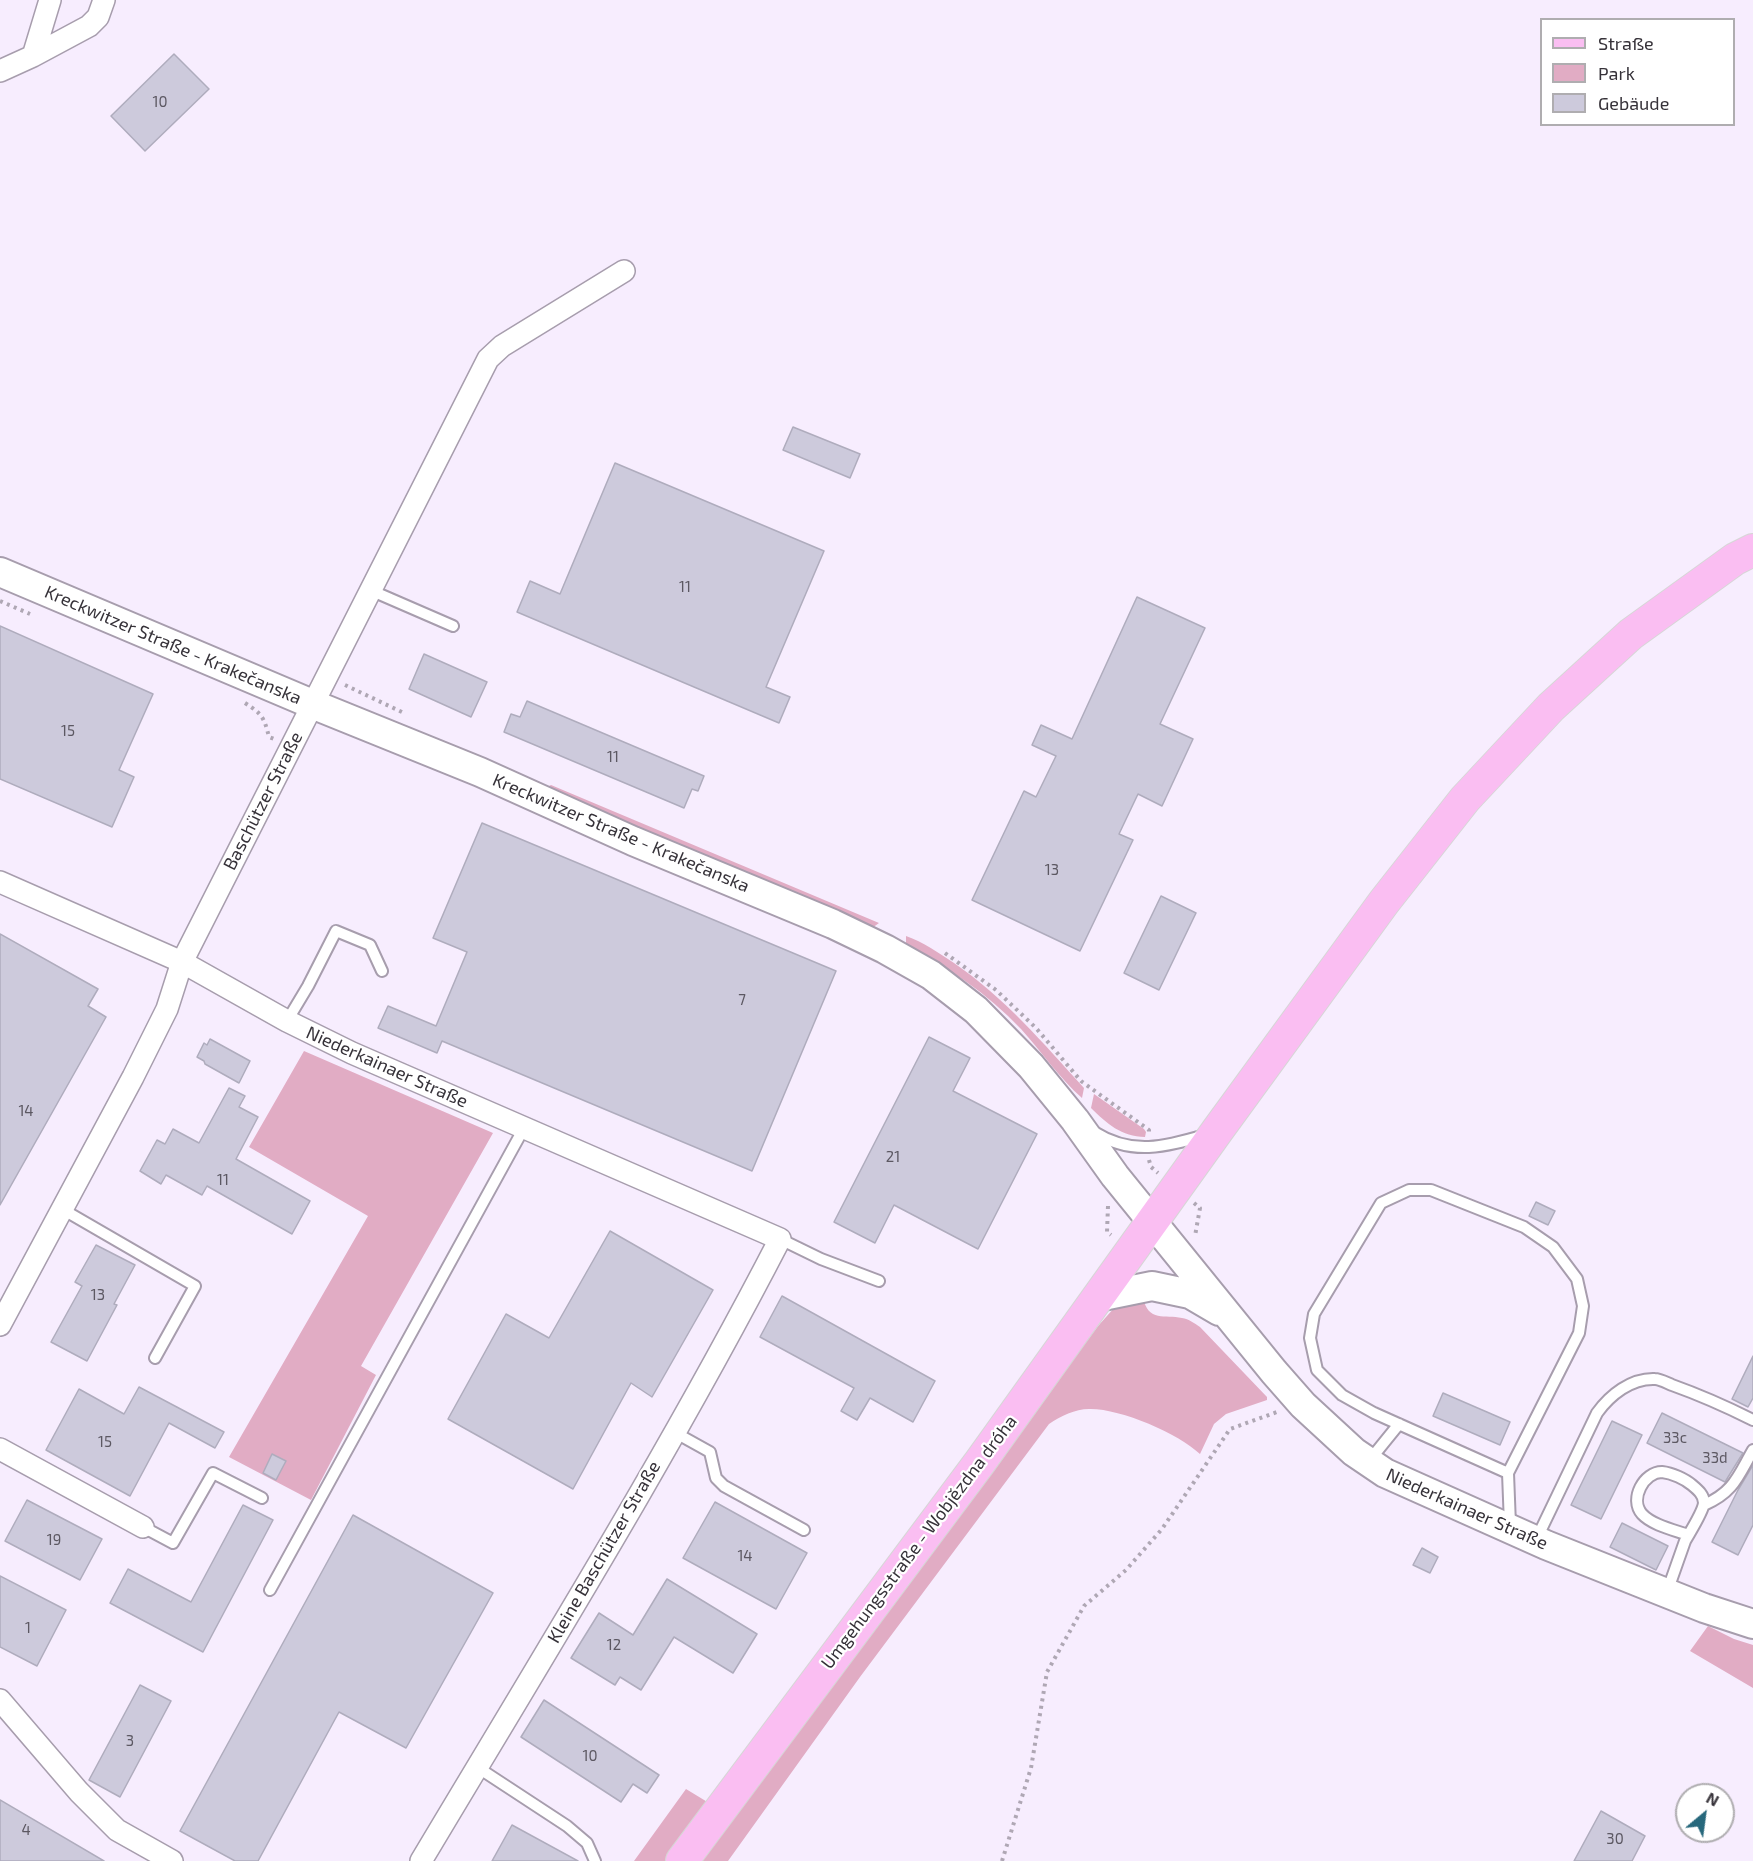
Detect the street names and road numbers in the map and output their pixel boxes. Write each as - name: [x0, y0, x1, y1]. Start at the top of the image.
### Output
- street label: Kreckwitzer Straße - Krakečanska: [41, 581, 305, 709]
- street label: Baschützer Straße: [219, 728, 307, 874]
- street label: Kreckwitzer Straße - Krakečanska: [489, 769, 753, 897]
- street label: Niederkainaer Straße: [303, 1022, 471, 1112]
- street label: Umgehungsstraße - Wobjězdna dróha: [817, 1411, 1021, 1673]
- street label: Kleine Baschützer Straße: [543, 1457, 665, 1647]
- street label: Niederkainaer Straße: [1383, 1464, 1551, 1554]

